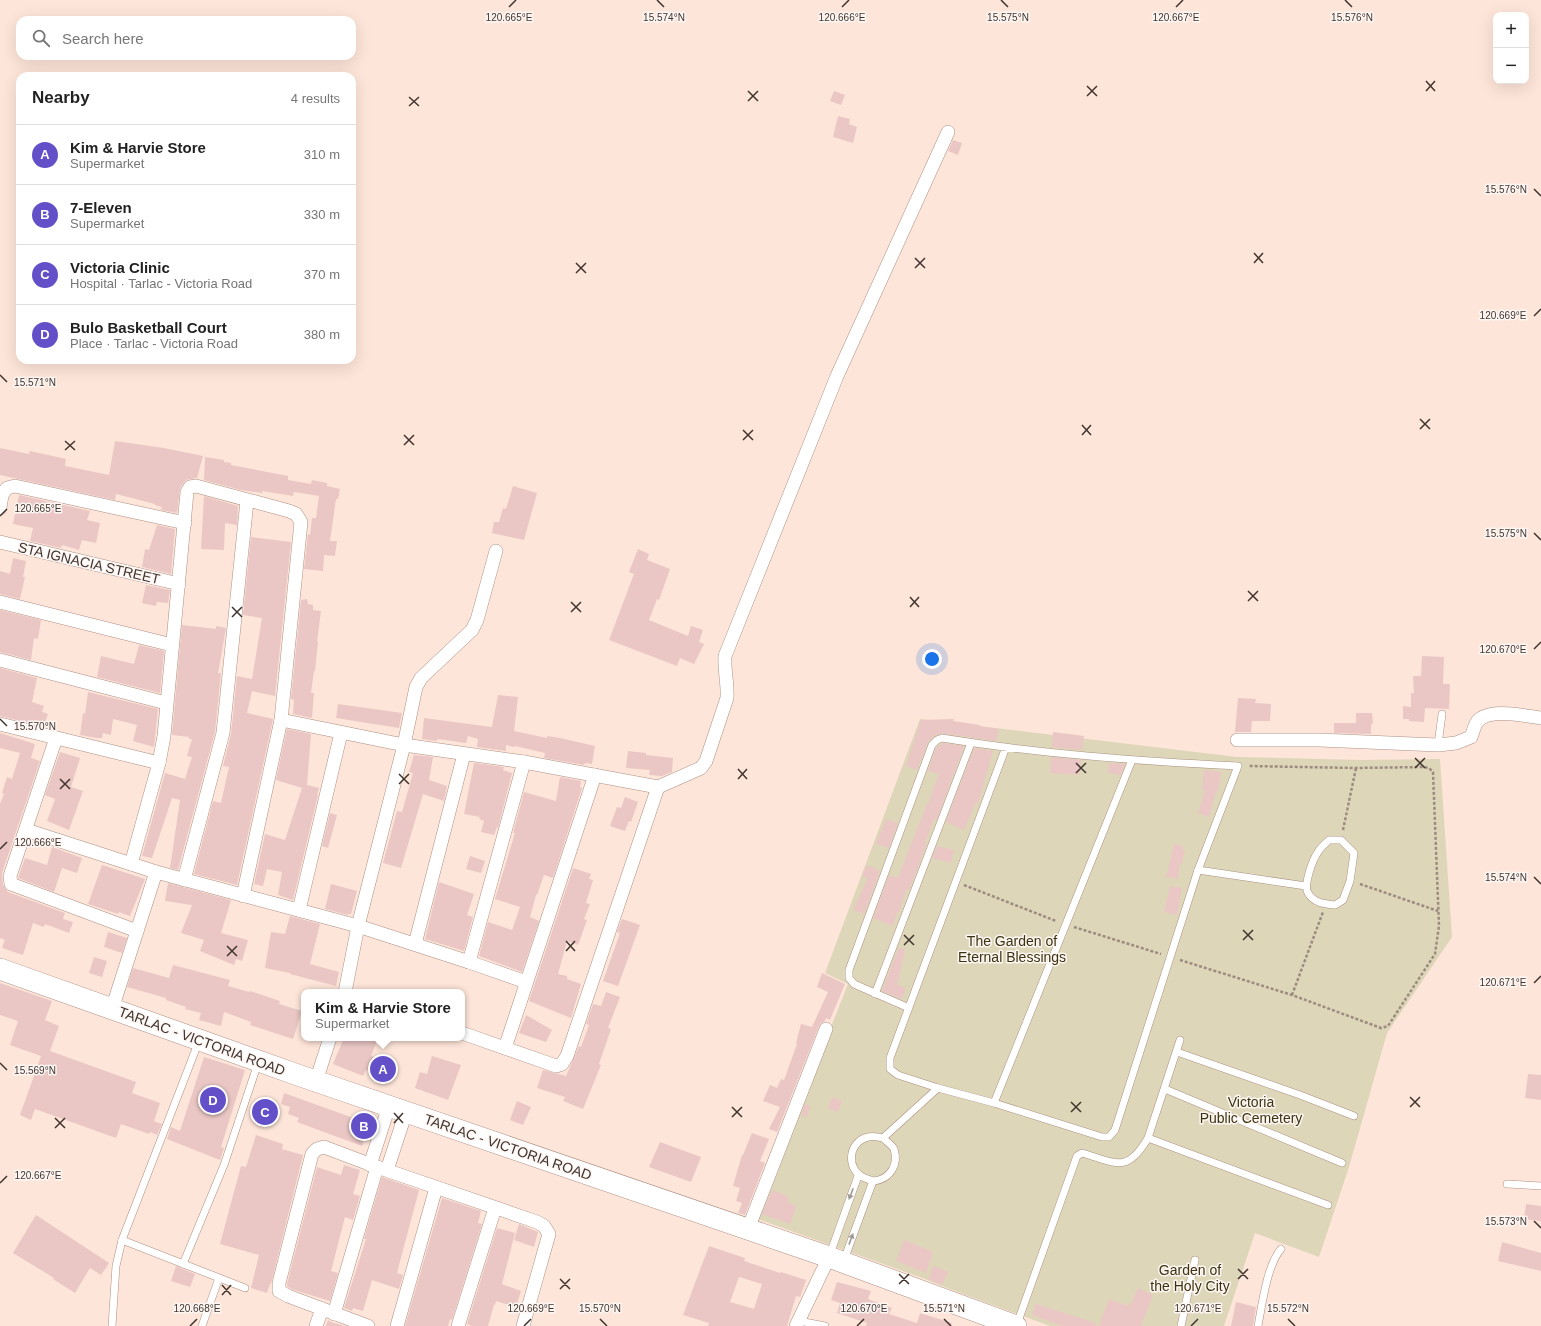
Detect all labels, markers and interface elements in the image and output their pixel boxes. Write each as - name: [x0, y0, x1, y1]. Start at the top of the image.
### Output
- text: 120.665°E: [486, 12, 533, 23]
- text: 15.574°N: [643, 12, 685, 23]
- text: 120.666°E: [819, 12, 866, 23]
- text: 15.575°N: [987, 12, 1029, 23]
- text: 120.667°E: [1153, 12, 1200, 23]
- text: 15.576°N: [1331, 12, 1373, 23]
- map controls: [1493, 12, 1529, 84]
- button: +: [1493, 12, 1529, 48]
- search box: [16, 16, 356, 60]
- icon: search: [30, 27, 52, 49]
- text: Search here: [62, 30, 144, 47]
- button: −: [1493, 48, 1529, 84]
- text: Nearby: [32, 88, 90, 107]
- text: 4 results: [291, 91, 340, 106]
- text: Kim & Harvie Store: [70, 139, 206, 156]
- text: A: [40, 147, 50, 162]
- text: 310 m: [304, 147, 340, 162]
- text: Supermarket: [70, 156, 144, 171]
- text: 15.576°N: [1485, 184, 1527, 195]
- text: 7-Eleven: [70, 199, 132, 216]
- text: B: [40, 207, 50, 222]
- text: 330 m: [304, 207, 340, 222]
- text: Supermarket: [70, 216, 144, 231]
- text: Victoria Clinic: [70, 259, 170, 276]
- text: C: [40, 267, 50, 282]
- text: 370 m: [304, 267, 340, 282]
- text: Hospital · Tarlac - Victoria Road: [70, 276, 252, 291]
- text: 120.669°E: [1480, 310, 1527, 321]
- text: Bulo Basketball Court: [70, 319, 227, 336]
- text: D: [40, 327, 50, 342]
- text: 380 m: [304, 327, 340, 342]
- text: Place · Tarlac - Victoria Road: [70, 336, 238, 351]
- text: 15.571°N: [14, 377, 56, 388]
- text: 120.665°E: [15, 503, 62, 514]
- text: 15.575°N: [1485, 528, 1527, 539]
- street label: STA IGNACIA STREET: [16, 539, 162, 587]
- text: 120.670°E: [1480, 644, 1527, 655]
- your location: [922, 649, 942, 669]
- text: 15.570°N: [14, 721, 56, 732]
- text: 120.666°E: [15, 837, 62, 848]
- text: 15.574°N: [1485, 872, 1527, 883]
- park label: The Garden of Eternal Blessings: [958, 933, 1066, 965]
- text: 120.671°E: [1480, 977, 1527, 988]
- popup: [301, 989, 465, 1041]
- text: Kim & Harvie Store: [315, 999, 451, 1016]
- street label: TARLAC - VICTORIA ROAD: [117, 1003, 287, 1079]
- text: Supermarket: [315, 1016, 389, 1031]
- pin: A: [370, 1054, 396, 1084]
- text: 15.569°N: [14, 1065, 56, 1076]
- pin: D: [200, 1085, 226, 1115]
- park label: Victoria Public Cemetery: [1200, 1094, 1302, 1126]
- pin: C: [252, 1097, 278, 1127]
- pin: B: [351, 1111, 377, 1141]
- street label: TARLAC - VICTORIA ROAD: [422, 1111, 594, 1183]
- text: 120.667°E: [15, 1170, 62, 1181]
- one-way arrow: [848, 1188, 854, 1200]
- text: 15.573°N: [1485, 1216, 1527, 1227]
- one-way arrow: [849, 1233, 855, 1245]
- park label: Garden of the Holy City: [1150, 1262, 1230, 1294]
- text: 120.668°E: [174, 1303, 221, 1314]
- text: 120.669°E: [508, 1303, 555, 1314]
- text: 15.570°N: [579, 1303, 621, 1314]
- text: 120.670°E: [841, 1303, 888, 1314]
- text: 15.571°N: [923, 1303, 965, 1314]
- text: 120.671°E: [1175, 1303, 1222, 1314]
- text: 15.572°N: [1267, 1303, 1309, 1314]

